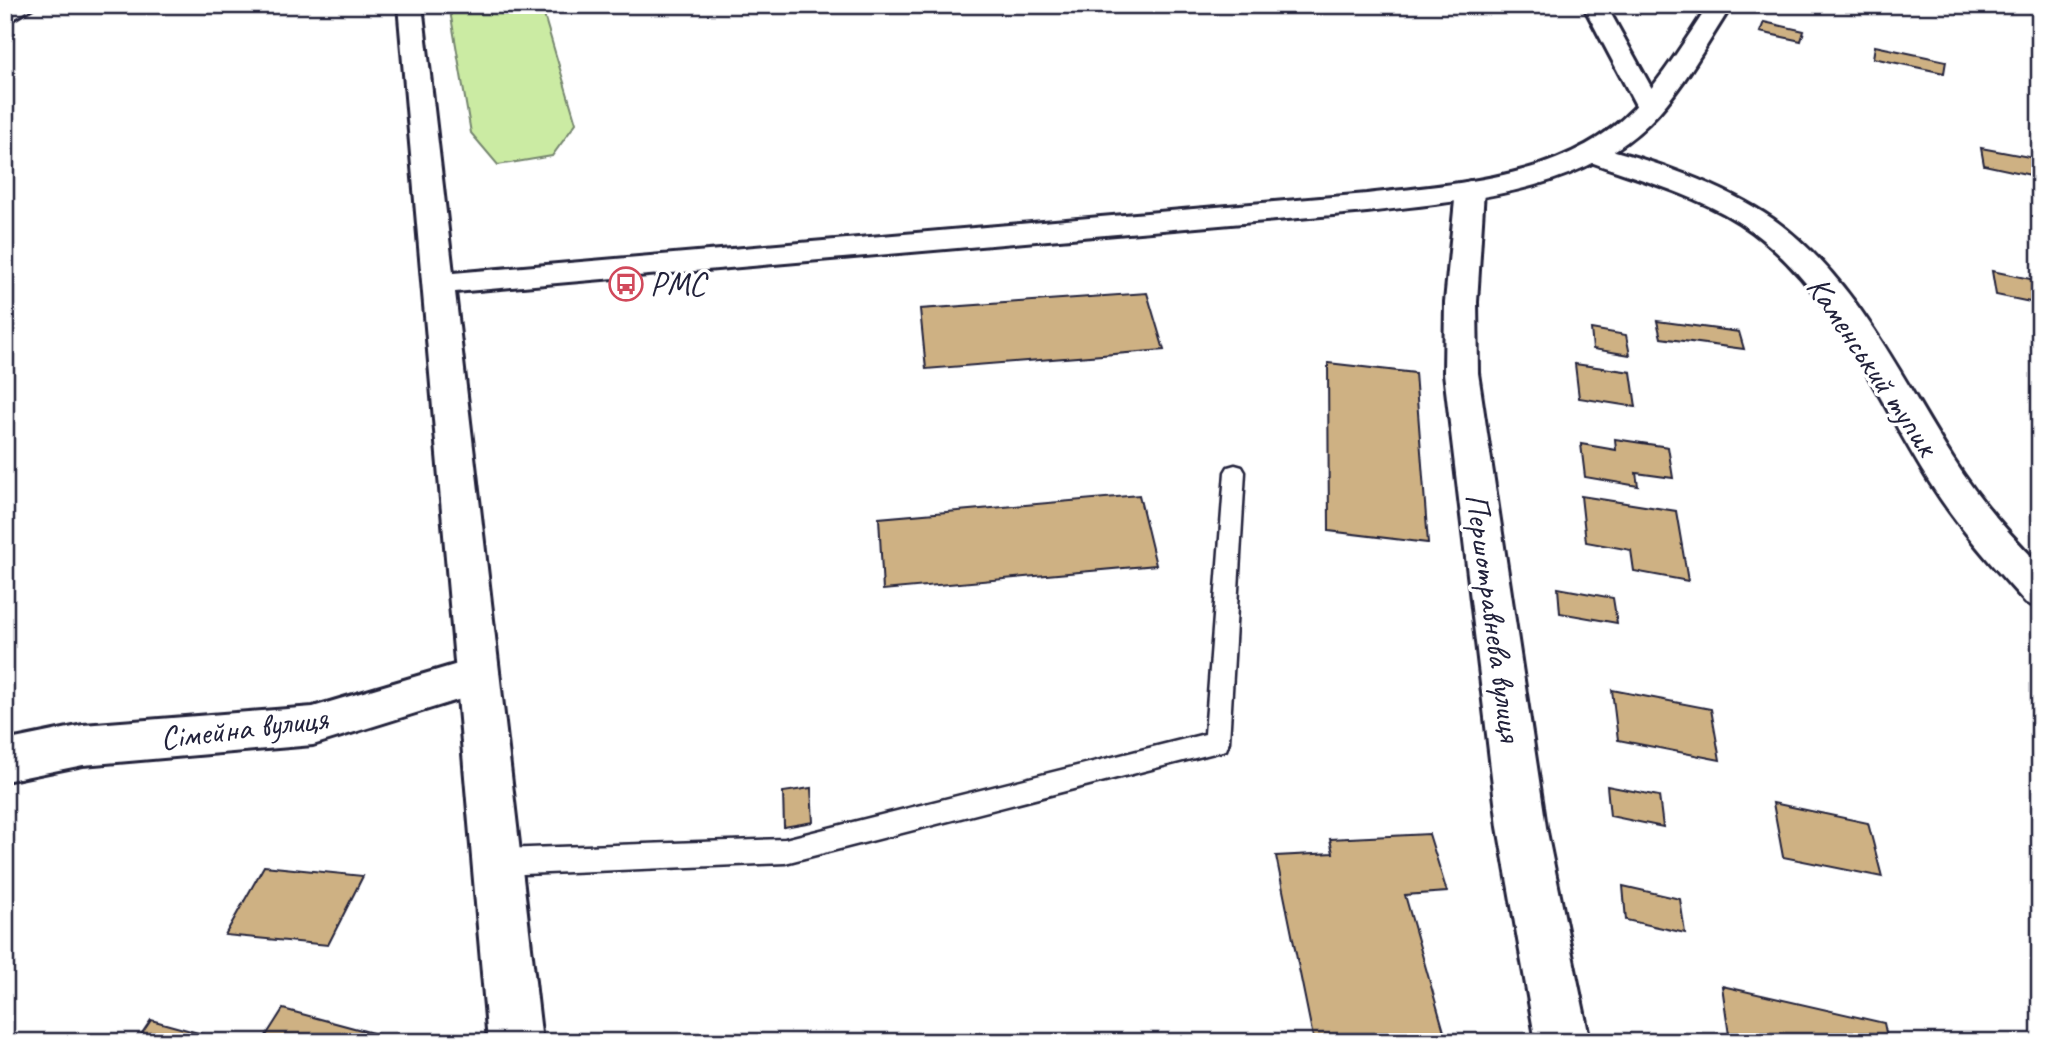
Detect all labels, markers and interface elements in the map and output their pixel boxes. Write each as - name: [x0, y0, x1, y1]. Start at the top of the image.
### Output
- place label: РМС: [650, 263, 709, 305]
- bus stop icon: РМС: [607, 265, 645, 303]
- street label: Каменський тупик: [1798, 268, 1950, 465]
- street label: Першотравнева вулиця: [1456, 490, 1533, 746]
- street label: Сімейна вулиця: [158, 697, 331, 759]

